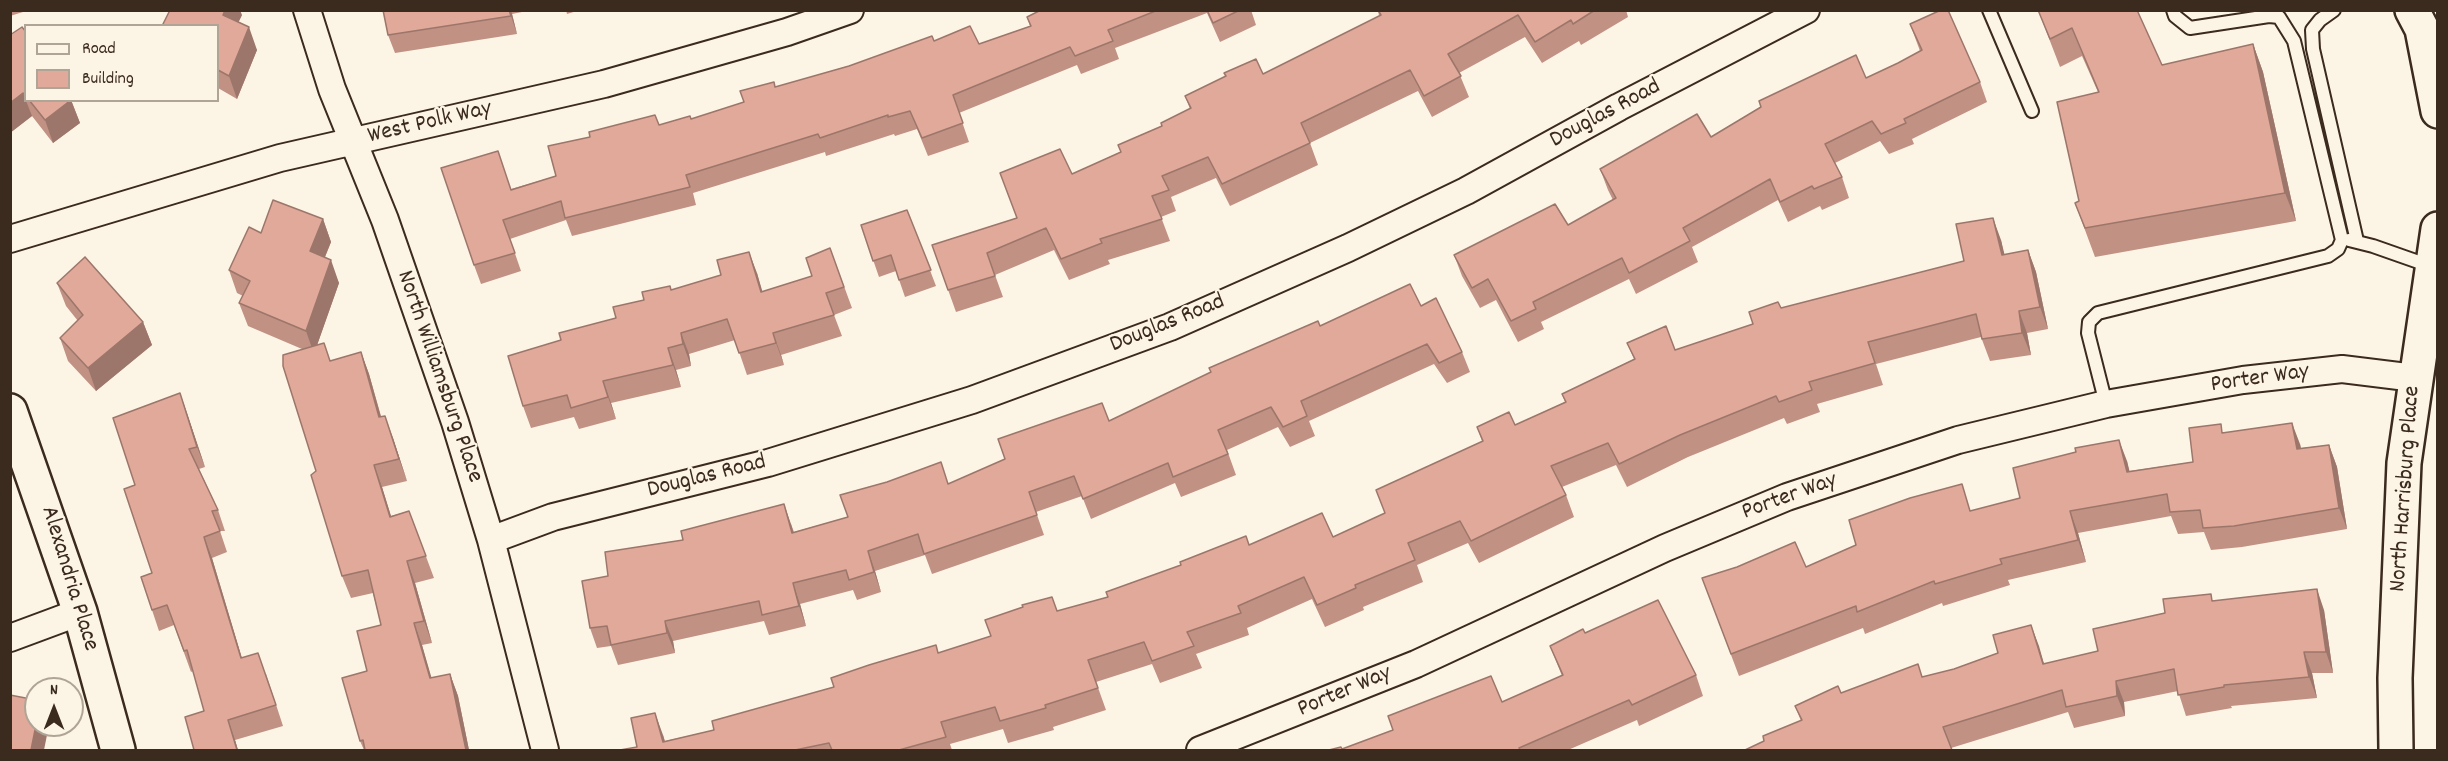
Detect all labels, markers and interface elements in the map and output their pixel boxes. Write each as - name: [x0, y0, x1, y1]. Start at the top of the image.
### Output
- legend: [24, 24, 219, 102]
- text: Road: [82, 37, 116, 62]
- text: Building: [82, 67, 134, 92]
- street label: Douglas Road: [1546, 74, 1666, 156]
- street label: West Polk Way: [365, 96, 495, 152]
- street label: North Williamsburg Place: [388, 267, 488, 487]
- street label: Douglas Road: [1106, 289, 1230, 361]
- street label: Porter Way: [2209, 359, 2311, 401]
- street label: North Harrisburg Place: [2385, 385, 2429, 593]
- street label: Douglas Road: [645, 449, 769, 507]
- street label: Porter Way: [1739, 468, 1841, 528]
- street label: Alexandria Place: [32, 503, 104, 655]
- street label: Porter Way: [1294, 660, 1396, 726]
- north arrow: [24, 677, 84, 737]
- text: N: [50, 679, 58, 702]

